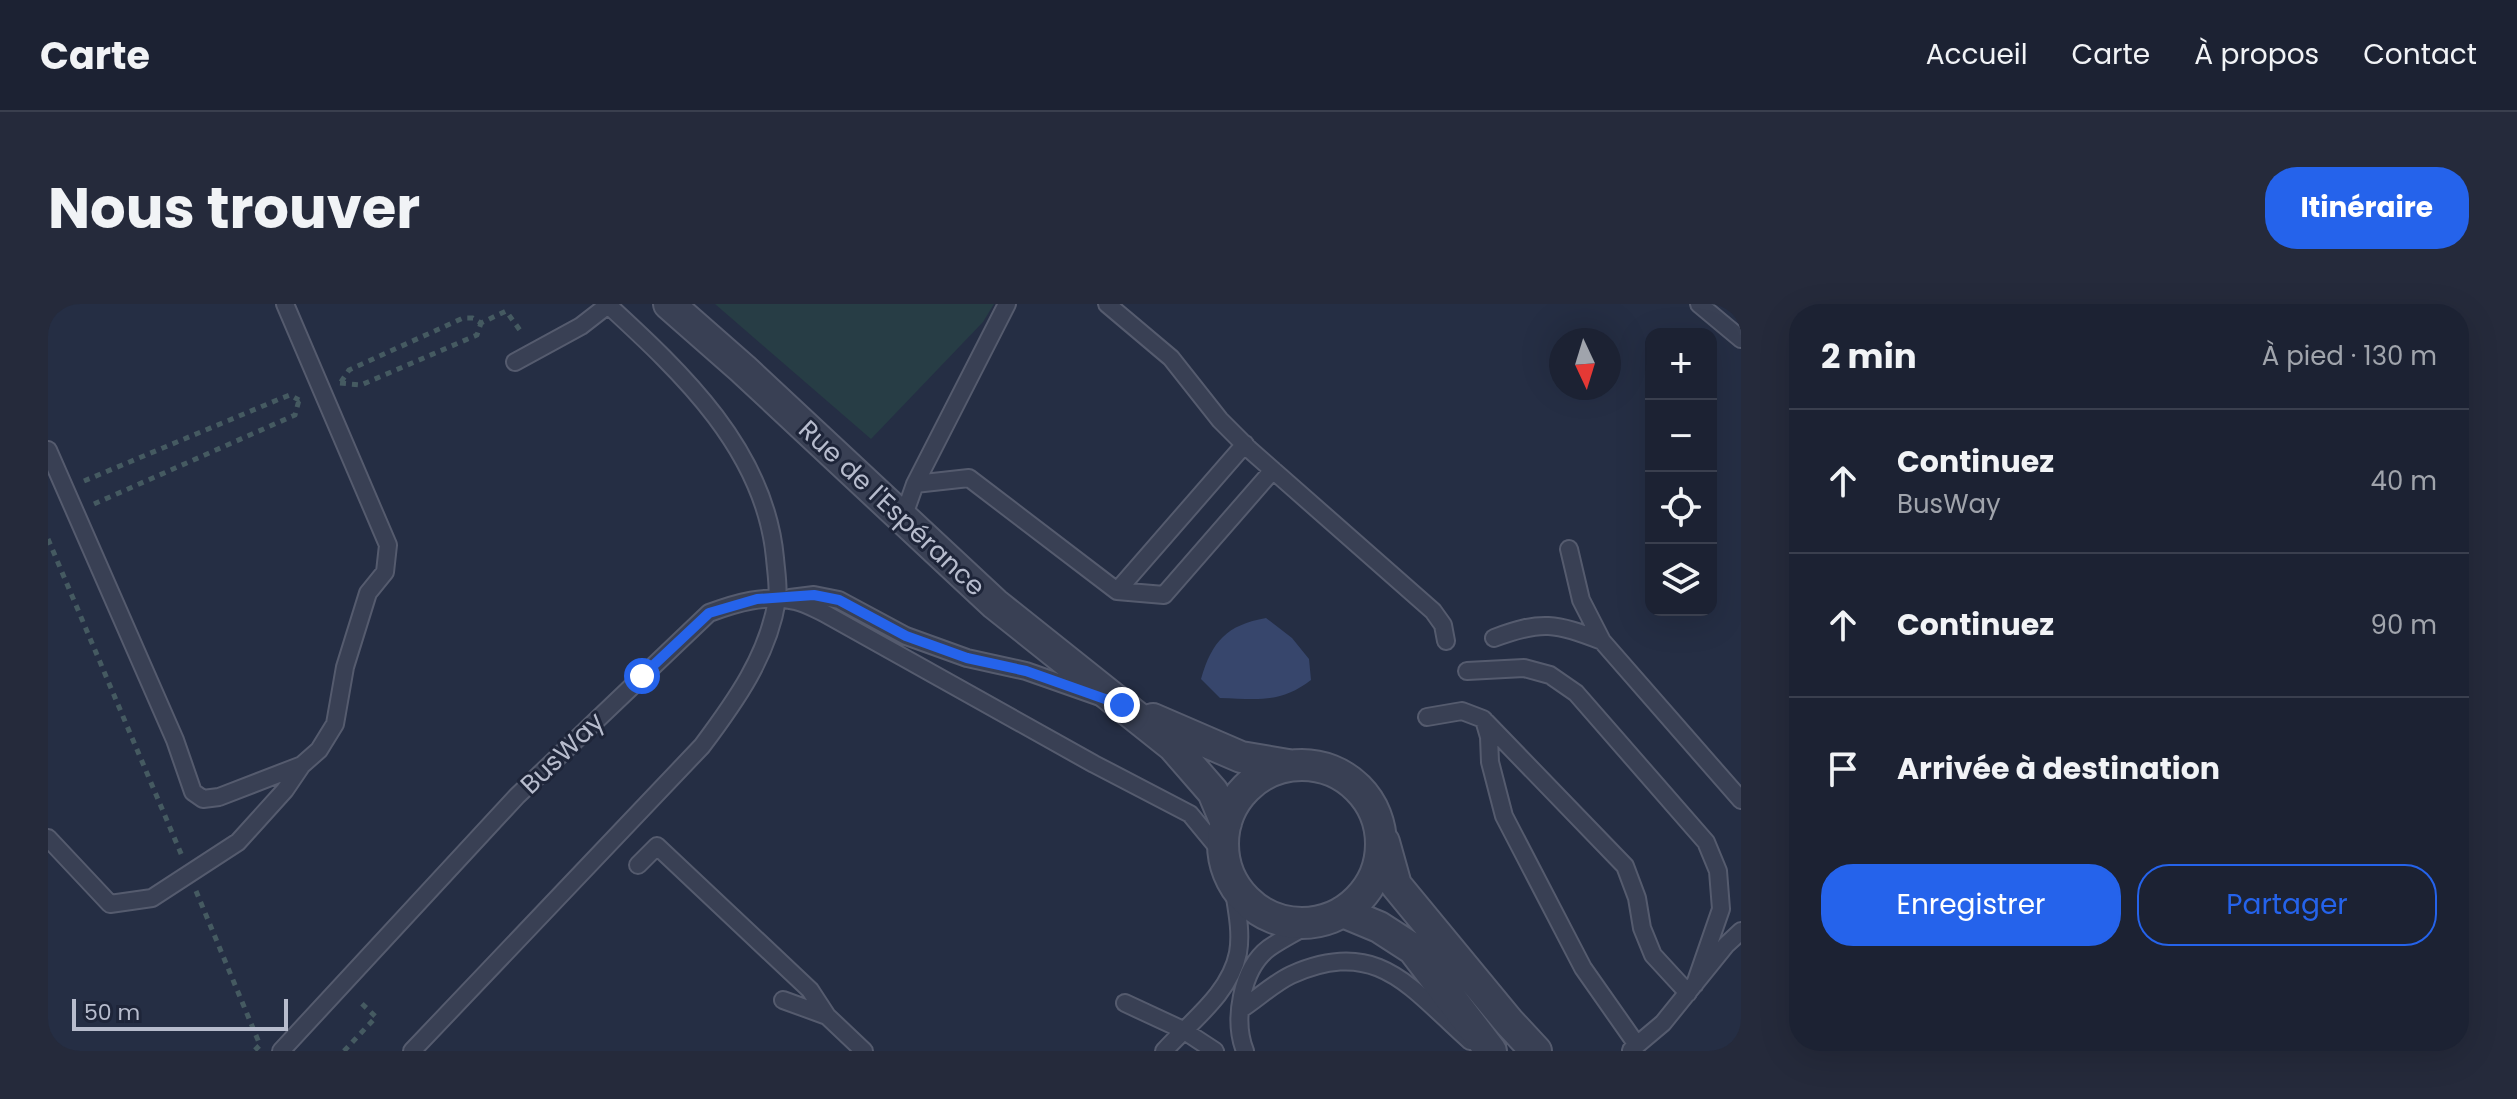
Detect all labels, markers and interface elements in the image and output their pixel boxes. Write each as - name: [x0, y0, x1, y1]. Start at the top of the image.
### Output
- text: Carte: [40, 29, 150, 82]
- text: Accueil: [1926, 35, 2028, 74]
- text: Carte: [2072, 35, 2150, 74]
- text: À propos: [2194, 35, 2319, 74]
- text: Contact: [2363, 35, 2477, 74]
- button: Itinéraire: [2265, 167, 2469, 249]
- text: Nous trouver: [48, 169, 420, 248]
- north arrow: [1549, 328, 1621, 400]
- map controls: [1645, 328, 1717, 616]
- button: +: [1645, 328, 1717, 400]
- text: 2 min: [1821, 332, 1917, 380]
- text: À pied · 130 m: [2262, 338, 2437, 374]
- button: −: [1645, 400, 1717, 472]
- street label: Rue de l'Espérance: [791, 412, 993, 604]
- text: Continuez: [1897, 440, 2054, 483]
- icon: ahead: [1821, 459, 1865, 503]
- text: 40 m: [2371, 463, 2437, 499]
- button: locate: [1645, 472, 1717, 544]
- text: BusWay: [1897, 486, 2001, 522]
- button: layers: [1645, 544, 1717, 616]
- icon: ahead: [1821, 603, 1865, 647]
- text: Continuez: [1897, 603, 2054, 646]
- text: 90 m: [2371, 607, 2437, 643]
- route start: [624, 658, 660, 694]
- route end: [1104, 687, 1140, 723]
- street label: BusWay: [512, 704, 612, 802]
- icon: arrive: [1821, 747, 1865, 791]
- text: Arrivée à destination: [1897, 747, 2220, 790]
- button: Enregistrer: [1821, 864, 2121, 946]
- button: Partager: [2137, 864, 2437, 946]
- scale bar: [72, 995, 288, 1031]
- text: 50 m: [84, 997, 140, 1028]

